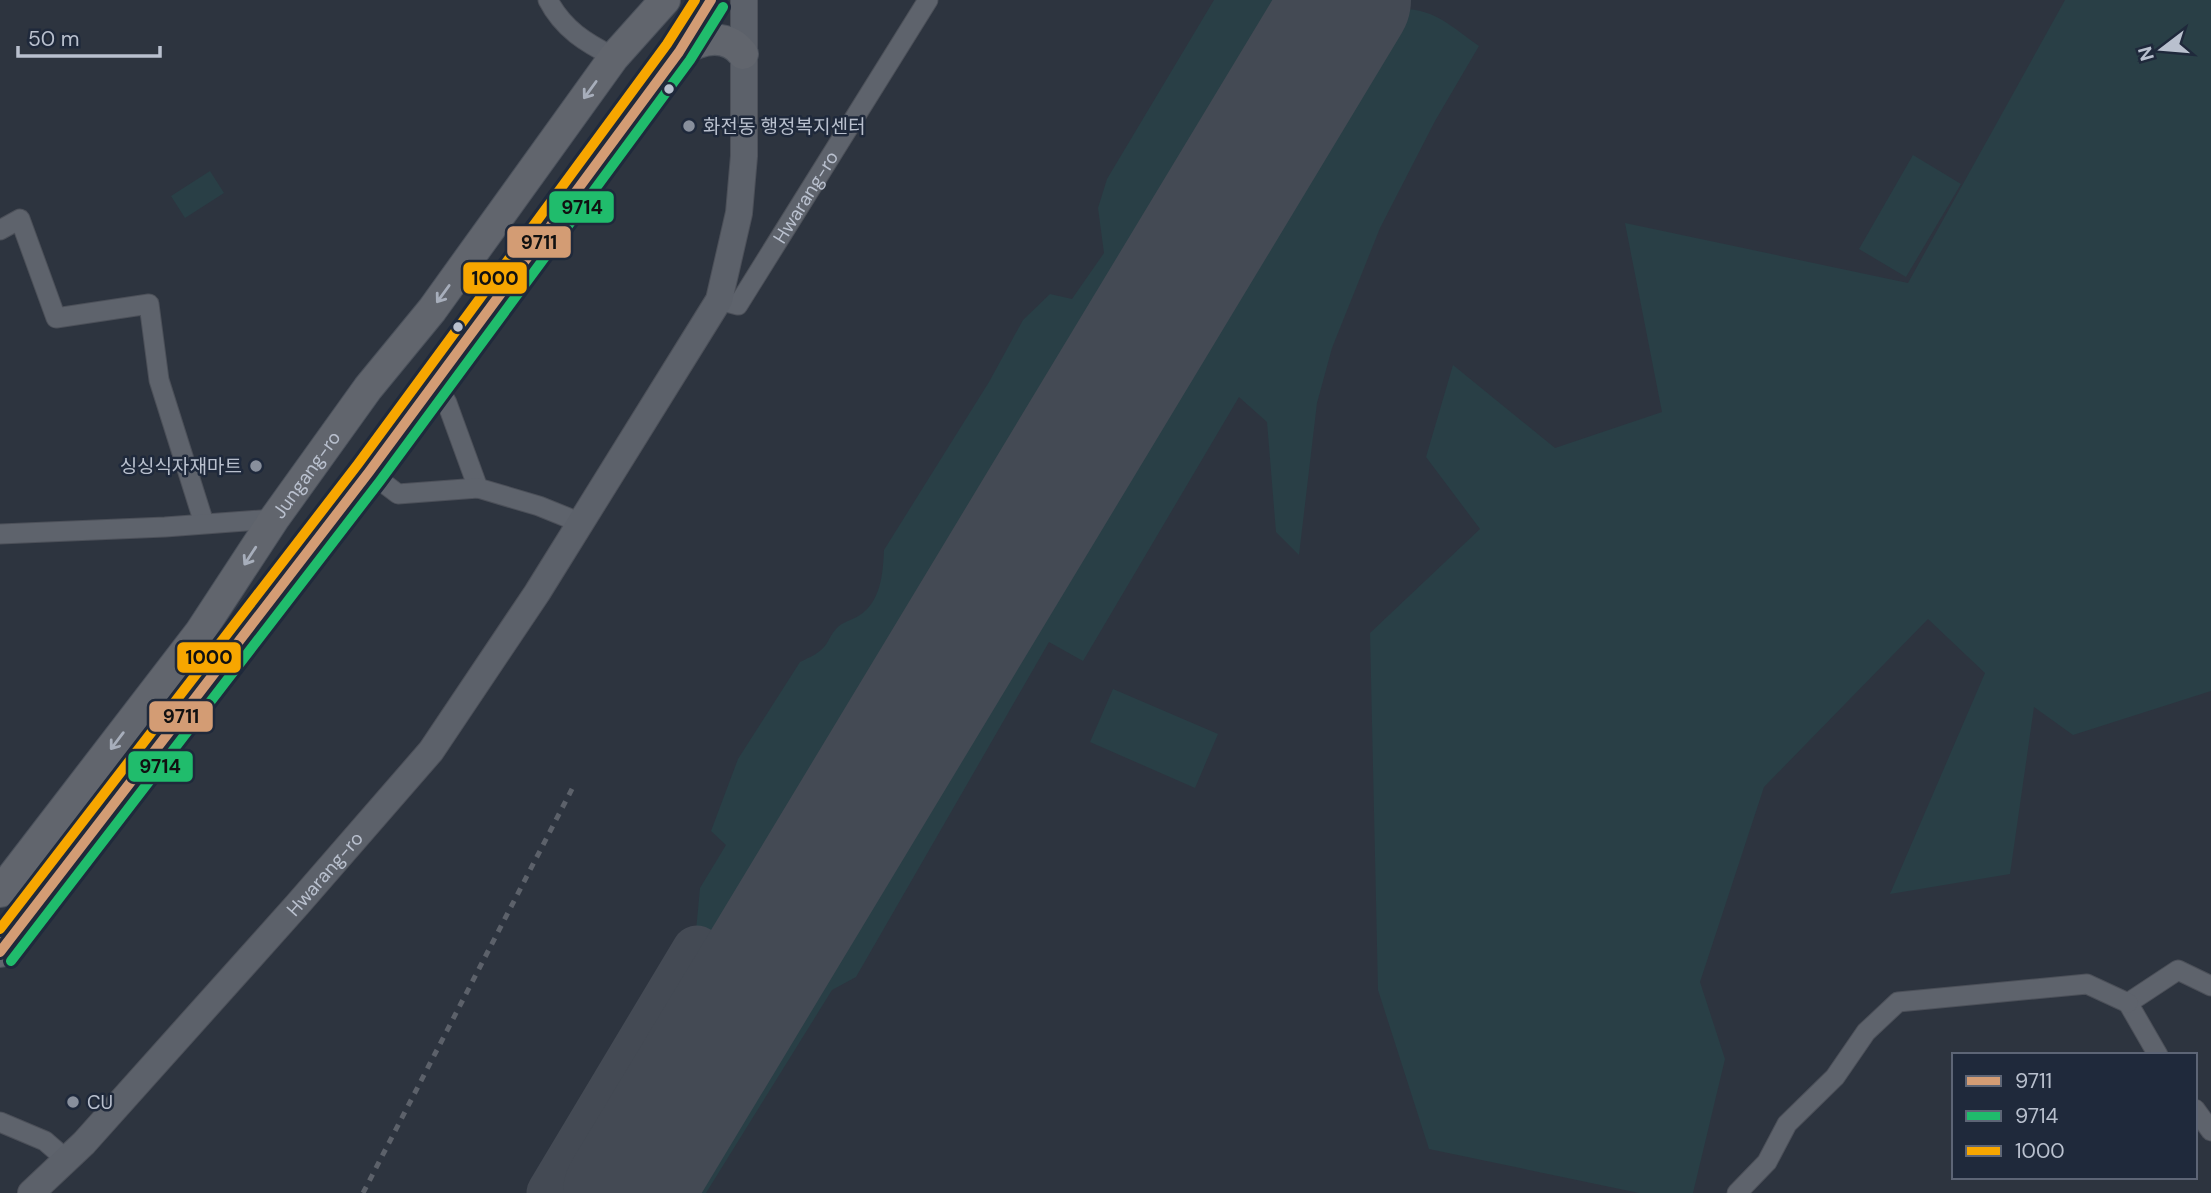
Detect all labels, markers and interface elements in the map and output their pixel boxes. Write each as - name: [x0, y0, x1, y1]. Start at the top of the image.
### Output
- scale bar: [18, 14, 159, 58]
- north arrow: [2127, 14, 2197, 84]
- text: 50 m: [28, 25, 79, 53]
- text: N: [2132, 43, 2160, 64]
- one-way arrow: [583, 80, 598, 99]
- unlabelled marker: [662, 82, 676, 96]
- place label: 화전동 행정복지센터: [703, 114, 865, 139]
- marker: 화전동 행정복지센터: [681, 118, 697, 134]
- street label: Hwarang-ro: [767, 146, 844, 248]
- line badge: 9714: [548, 190, 615, 224]
- text: 9714: [561, 195, 603, 220]
- line badge: 9711: [506, 225, 572, 259]
- text: 9711: [521, 230, 557, 255]
- line badge: 1000: [462, 261, 528, 295]
- text: 1000: [471, 266, 519, 291]
- one-way arrow: [435, 284, 450, 303]
- unlabelled marker: [451, 320, 465, 334]
- street label: Jungang-ro: [266, 426, 346, 523]
- place label: 싱싱식자재마트: [120, 454, 242, 479]
- marker: 싱싱식자재마트: [248, 458, 264, 474]
- one-way arrow: [242, 546, 257, 565]
- line badge: 1000: [176, 641, 242, 674]
- text: 1000: [185, 645, 233, 670]
- line badge: 9711: [148, 700, 214, 733]
- text: 9711: [163, 704, 199, 729]
- one-way arrow: [110, 731, 125, 750]
- line badge: 9714: [127, 750, 194, 783]
- text: 9714: [139, 754, 181, 779]
- street label: Hwarang-ro: [281, 826, 368, 921]
- legend: [1952, 1053, 2197, 1179]
- text: 9711: [2015, 1067, 2052, 1095]
- place label: CU: [87, 1090, 113, 1115]
- marker: CU: [65, 1094, 81, 1110]
- text: 9714: [2015, 1102, 2058, 1130]
- text: 1000: [2015, 1137, 2065, 1165]

